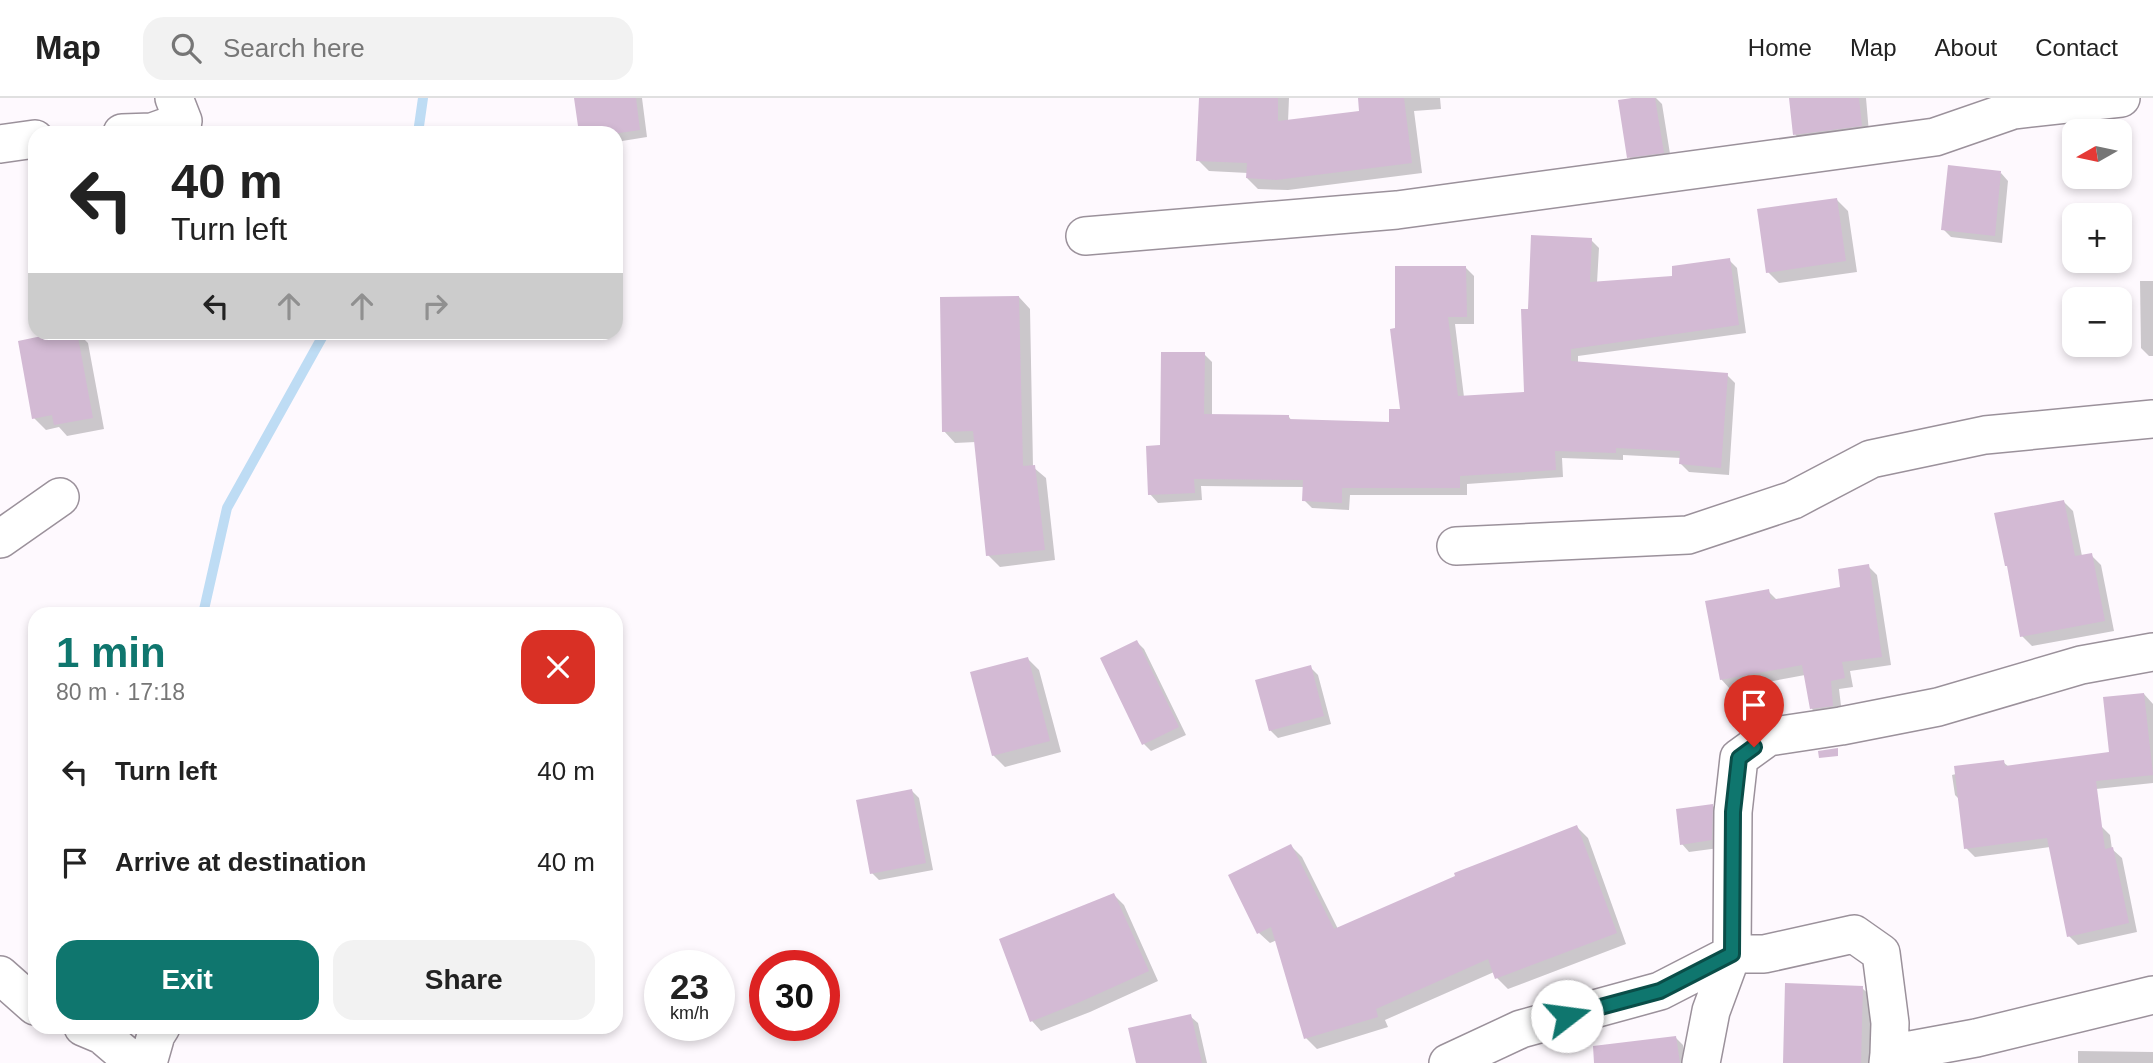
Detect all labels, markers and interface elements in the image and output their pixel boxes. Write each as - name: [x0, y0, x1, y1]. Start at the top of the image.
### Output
- search box: [143, 17, 633, 80]
- text: Map: [35, 29, 101, 66]
- icon: search: [167, 29, 205, 67]
- text: Search here: [223, 33, 365, 63]
- text: Home: [1748, 34, 1812, 61]
- text: Map: [1850, 34, 1897, 61]
- text: About: [1935, 34, 1997, 61]
- text: Contact: [2035, 34, 2118, 61]
- north arrow: [2062, 119, 2132, 189]
- map controls: [2062, 119, 2132, 357]
- icon: left: [56, 154, 147, 245]
- text: 40 m: [171, 154, 283, 208]
- button: +: [2062, 203, 2132, 273]
- text: Turn left: [171, 211, 287, 247]
- icon: left: [197, 287, 235, 325]
- icon: ahead: [270, 287, 308, 325]
- icon: ahead: [343, 287, 381, 325]
- icon: right: [416, 287, 454, 325]
- button: −: [2062, 287, 2132, 357]
- text: 1 min: [56, 629, 166, 676]
- button: close: [521, 630, 595, 704]
- pin: [1724, 675, 1784, 747]
- text: 80 m · 17:18: [56, 679, 185, 705]
- icon: arrive: [1735, 686, 1773, 724]
- icon: left: [56, 753, 94, 791]
- text: Turn left: [115, 756, 217, 786]
- text: 40 m: [537, 756, 595, 786]
- icon: arrive: [56, 844, 94, 882]
- text: Arrive at destination: [115, 847, 366, 877]
- text: 40 m: [537, 847, 595, 877]
- button: Exit: [56, 940, 319, 1020]
- button: Share: [333, 940, 595, 1020]
- speed limit sign: 30: [749, 950, 840, 1041]
- text: 23: [670, 967, 709, 1006]
- position arrow: [1530, 979, 1604, 1053]
- text: km/h: [670, 1003, 709, 1023]

